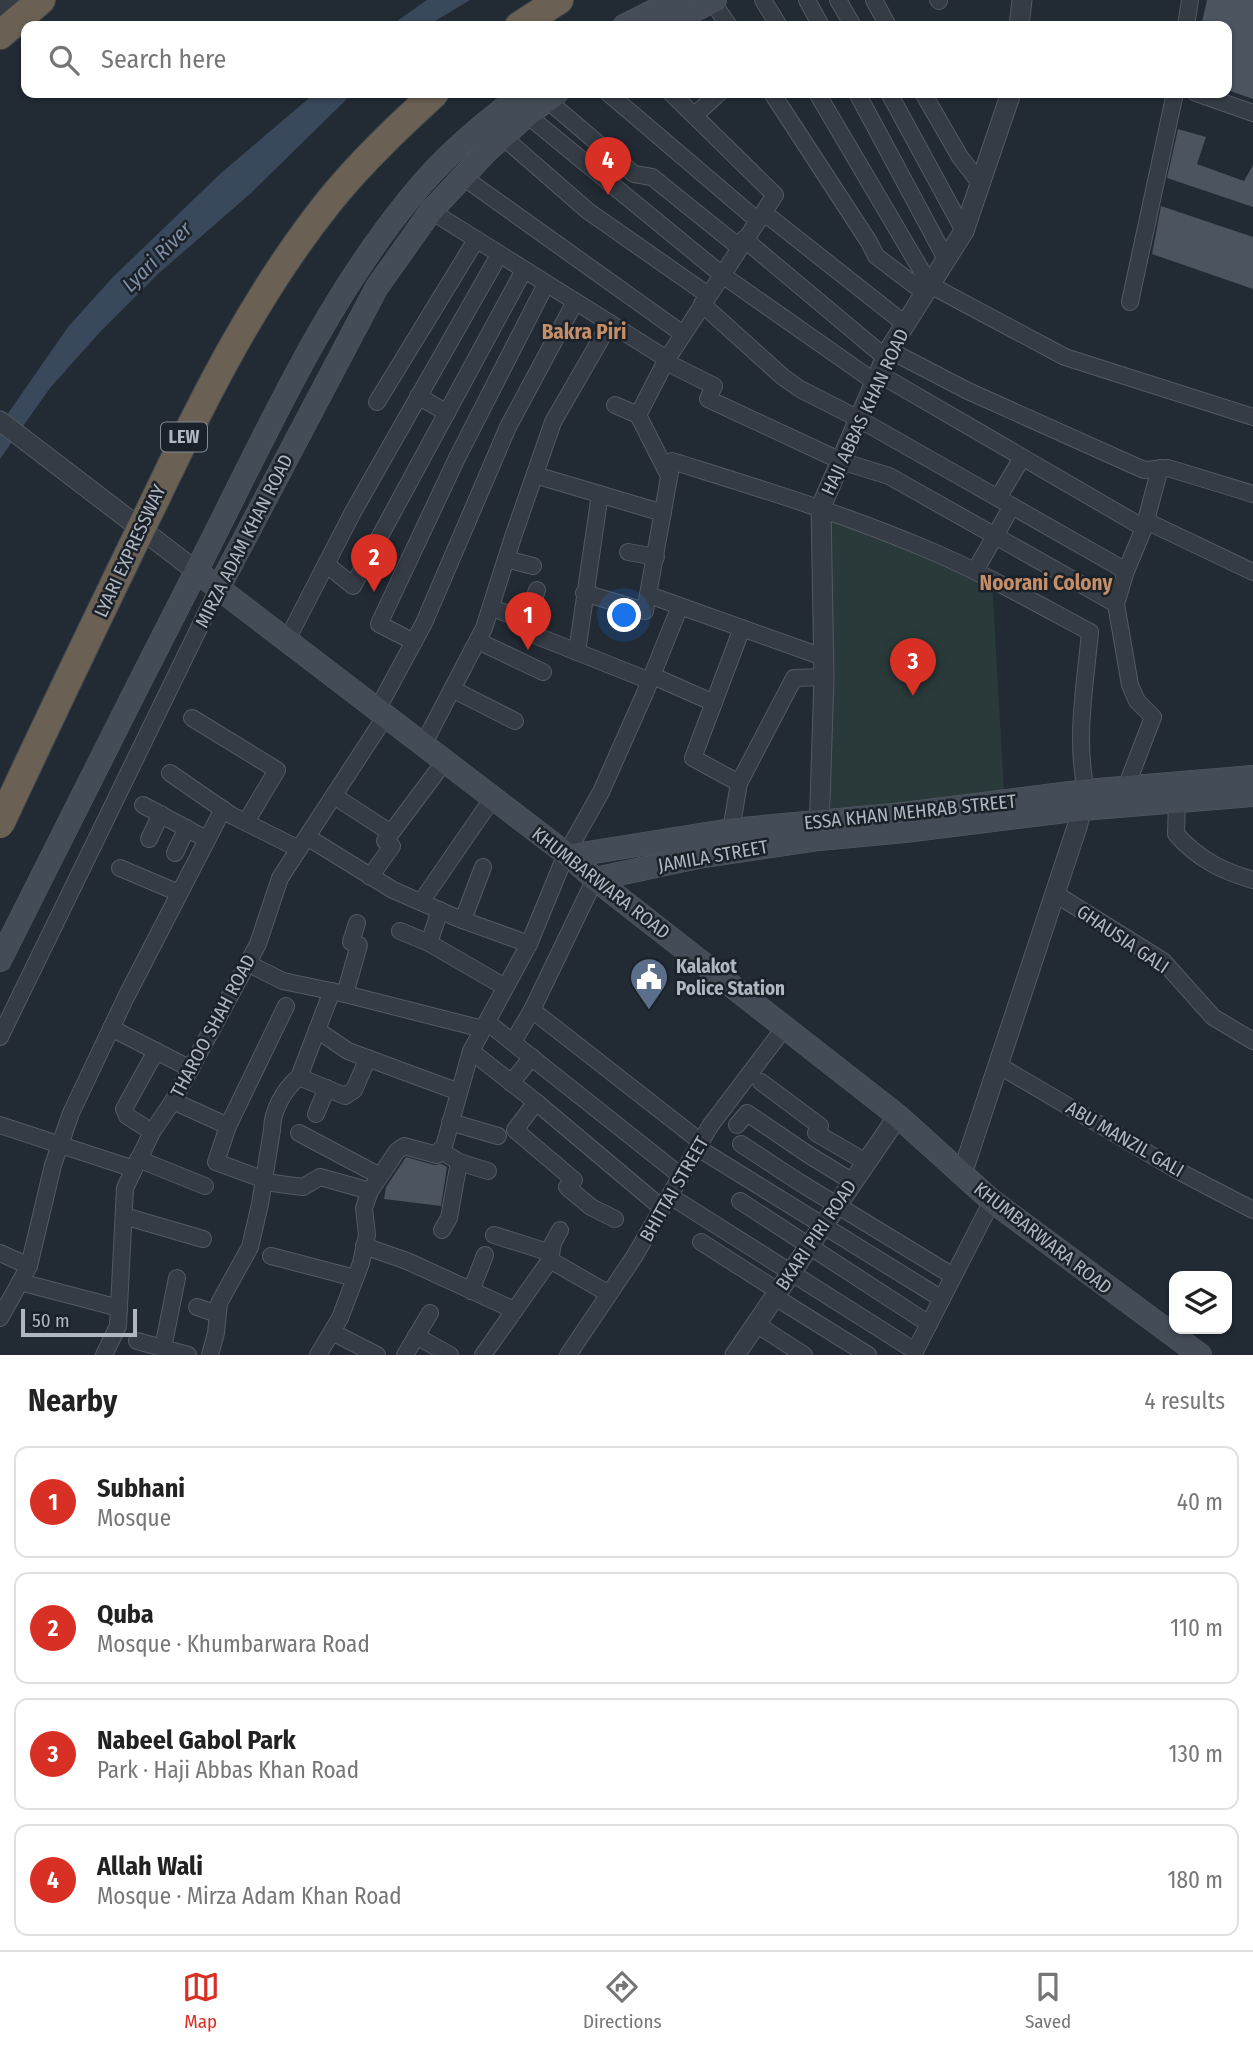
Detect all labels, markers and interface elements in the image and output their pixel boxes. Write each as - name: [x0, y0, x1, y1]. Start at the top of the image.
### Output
- search box: [21, 21, 1232, 98]
- icon: search: [45, 41, 83, 79]
- text: Search here: [101, 44, 226, 75]
- pin: 4: [585, 137, 631, 195]
- water label: Lyari River: [117, 216, 198, 297]
- district label: Bakra Piri: [542, 319, 626, 345]
- street label: HAJI ABBAS KHAN ROAD: [816, 325, 914, 499]
- road number: LEW: [161, 422, 207, 452]
- street label: MIRZA ADAM KHAN ROAD: [190, 450, 298, 632]
- street label: LYARI EXPRESSWAY: [89, 481, 171, 621]
- pin: 2: [351, 534, 397, 592]
- district label: Noorani Colony: [980, 570, 1113, 596]
- pin: 1: [505, 592, 551, 650]
- your location: [607, 598, 641, 632]
- pin: 3: [890, 638, 936, 696]
- street label: ESSA KHAN MEHRAB STREET: [803, 789, 1017, 835]
- street label: KHUMBARWARA ROAD: [527, 822, 675, 944]
- street label: JAMILA STREET: [656, 835, 770, 877]
- street label: GHAUSIA GALI: [1072, 900, 1174, 978]
- street label: THAROO SHAH ROAD: [166, 951, 260, 1101]
- place label: Kalakot Police Station: [676, 955, 785, 1000]
- public building icon: Kalakot Police Station: [628, 956, 670, 1011]
- street label: ABU MANZIL GALI: [1062, 1096, 1188, 1182]
- street label: BHITTAI STREET: [635, 1132, 713, 1246]
- street label: BKARI PIRI ROAD: [771, 1176, 861, 1294]
- street label: KHUMBARWARA ROAD: [969, 1177, 1117, 1299]
- map controls: [1169, 1271, 1232, 1334]
- button: layers: [1169, 1271, 1232, 1334]
- scale bar: [21, 1306, 136, 1338]
- text: 50 m: [32, 1309, 70, 1332]
- text: Nearby: [28, 1383, 117, 1419]
- text: 4 results: [1144, 1387, 1225, 1415]
- text: Subhani: [97, 1473, 185, 1504]
- text: 1: [48, 1488, 58, 1516]
- text: 40 m: [1177, 1488, 1223, 1516]
- text: Mosque: [97, 1504, 171, 1532]
- text: Quba: [97, 1599, 154, 1630]
- text: 2: [48, 1614, 58, 1642]
- text: 110 m: [1170, 1614, 1223, 1642]
- text: Mosque · Khumbarwara Road: [97, 1630, 370, 1658]
- text: Nabeel Gabol Park: [97, 1725, 296, 1756]
- text: 3: [48, 1740, 58, 1768]
- text: 130 m: [1169, 1740, 1223, 1768]
- text: Park · Haji Abbas Khan Road: [97, 1756, 359, 1784]
- text: Allah Wali: [97, 1851, 203, 1882]
- text: 4: [47, 1866, 59, 1894]
- text: 180 m: [1167, 1866, 1223, 1894]
- text: Mosque · Mirza Adam Khan Road: [97, 1882, 402, 1910]
- tab: Map: [182, 1968, 220, 2033]
- tab: Directions: [583, 1968, 662, 2033]
- tab: Saved: [1025, 1968, 1071, 2033]

